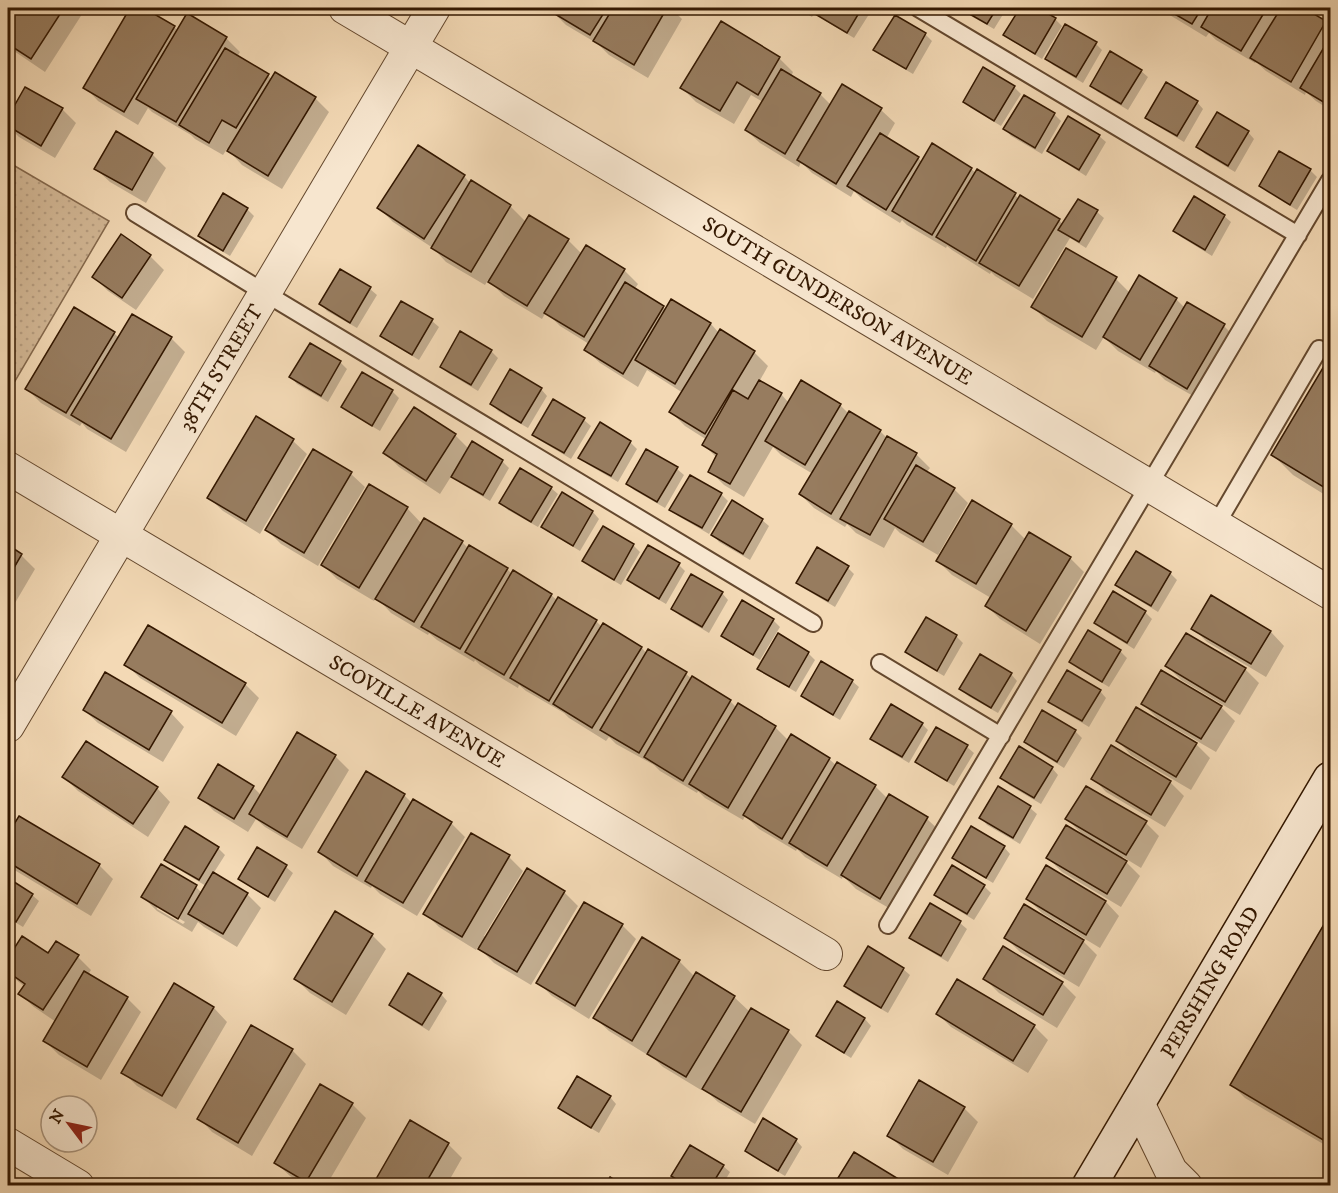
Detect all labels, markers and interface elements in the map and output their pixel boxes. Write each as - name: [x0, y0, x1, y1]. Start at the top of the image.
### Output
- street label: SOUTH GUNDERSON AVENUE: [698, 211, 977, 392]
- street label: 38TH STREET: [174, 300, 269, 436]
- street label: SCOVILLE AVENUE: [324, 650, 510, 774]
- street label: PERSHING ROAD: [1156, 902, 1266, 1063]
- north arrow: [39, 1094, 99, 1154]
- text: N: [45, 1106, 69, 1127]

